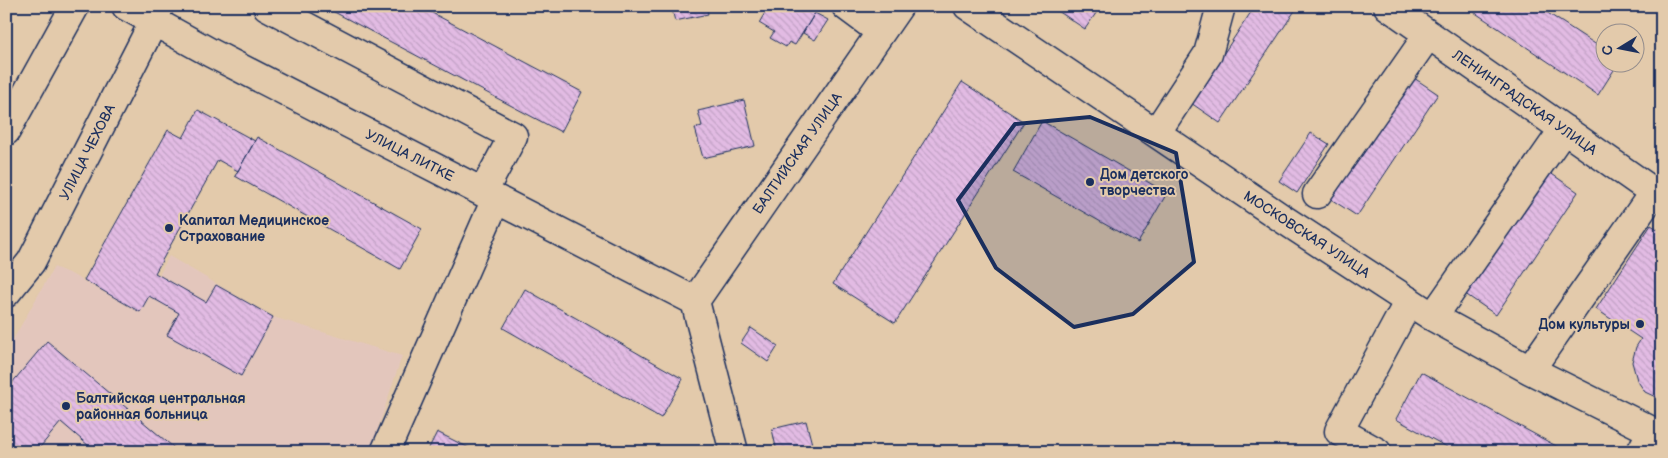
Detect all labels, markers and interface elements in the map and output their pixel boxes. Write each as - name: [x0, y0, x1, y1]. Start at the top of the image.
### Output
- north arrow: [1596, 22, 1646, 72]
- text: С: [1598, 44, 1617, 56]
- street label: ЛЕНИНГРАДСКАЯ УЛИЦА: [1449, 46, 1601, 159]
- street label: БАЛТИЙСКАЯ УЛИЦА: [749, 89, 846, 217]
- street label: УЛИЦА ЧЕХОВА: [56, 101, 119, 203]
- street label: УЛИЦА ЛИТКЕ: [363, 126, 457, 185]
- place label: Дом детского творчества: [1100, 166, 1189, 199]
- marker: Дом детского творчества: [1084, 176, 1096, 188]
- street label: МОСКОВСКАЯ УЛИЦА: [1240, 187, 1373, 282]
- place label: Капитал Медицинское Страхование: [179, 212, 329, 245]
- marker: Капитал Медицинское Страхование: [163, 222, 175, 234]
- place label: Дом культуры: [1539, 316, 1630, 333]
- marker: Дом культуры: [1634, 318, 1646, 330]
- place label: Балтийская центральная районная больница: [76, 390, 246, 423]
- marker: Балтийская центральная районная больница: [60, 400, 72, 412]

